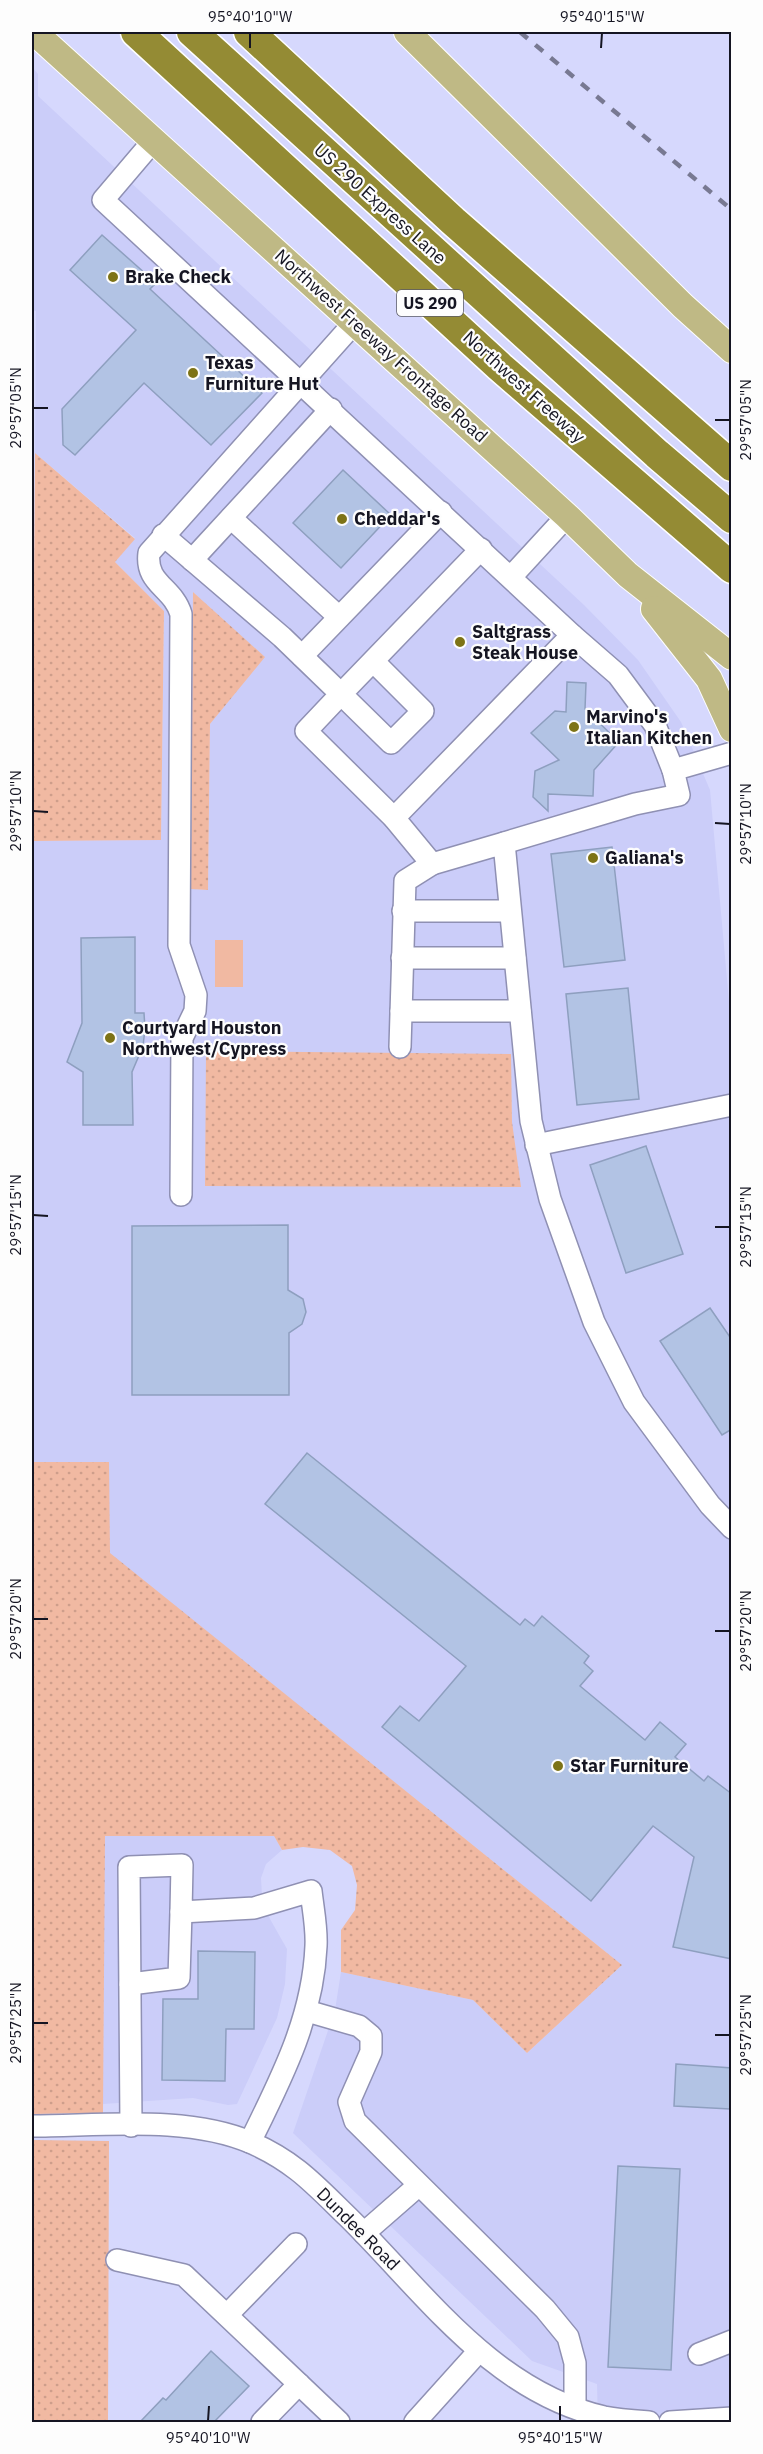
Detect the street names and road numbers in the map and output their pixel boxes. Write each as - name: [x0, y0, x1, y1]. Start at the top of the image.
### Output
- street label: US 290 Express Lane: [309, 138, 451, 269]
- street label: Northwest Freeway Frontage Road: [270, 244, 492, 447]
- road number: US 290: [397, 290, 463, 316]
- street label: Northwest Freeway: [458, 326, 590, 448]
- street label: Dundee Road: [312, 2182, 405, 2275]

